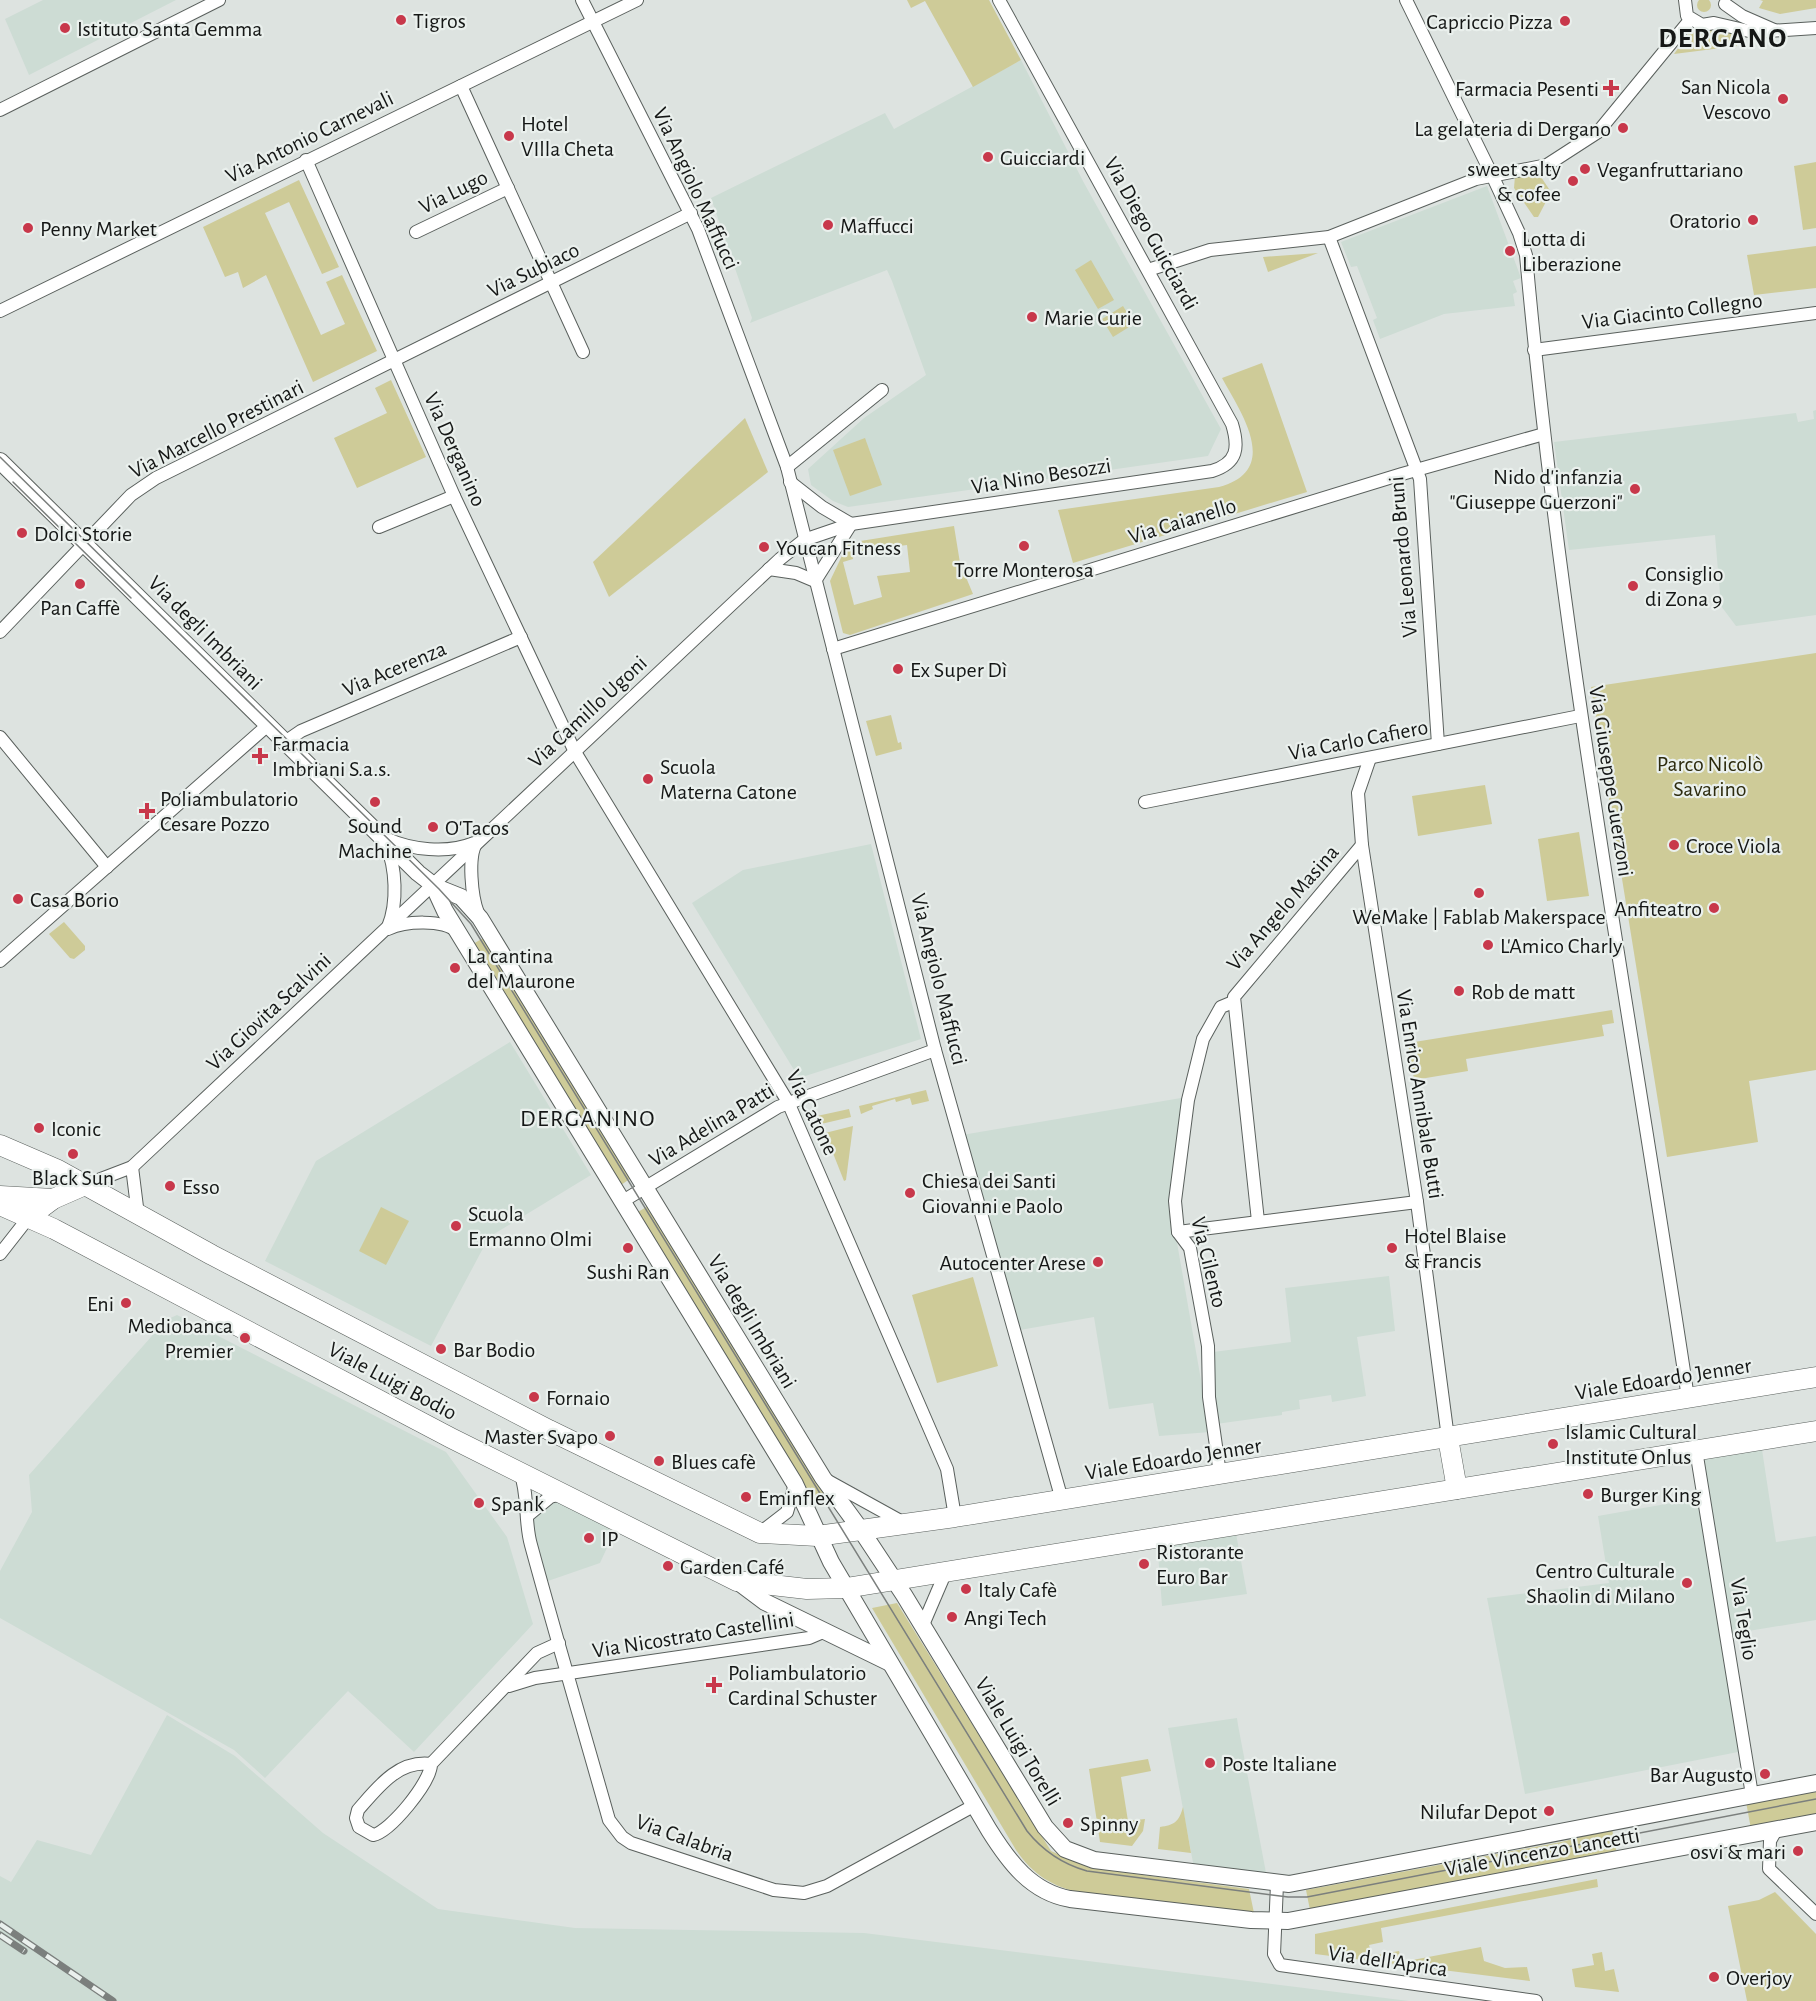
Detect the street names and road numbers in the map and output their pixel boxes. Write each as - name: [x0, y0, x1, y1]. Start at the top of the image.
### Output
- street label: Via Antonio Carnevali: [222, 87, 397, 187]
- street label: Via Angiolo Maffucci: [649, 104, 743, 273]
- street label: Via Diego Guicciardi: [1100, 153, 1202, 314]
- street label: Via Lugo: [416, 166, 491, 218]
- street label: Via Subiaco: [484, 238, 583, 302]
- street label: Via Giacinto Collegno: [1580, 289, 1764, 333]
- street label: Via Marcello Prestinari: [126, 375, 307, 482]
- street label: Via Derganino: [420, 389, 490, 510]
- street label: Via Nino Besozzi: [970, 454, 1113, 498]
- street label: Via Leonardo Bruni: [1385, 475, 1421, 638]
- street label: Via Caianello: [1126, 494, 1239, 548]
- street label: Via degli Imbriani: [144, 571, 267, 694]
- street label: Via Acerenza: [339, 637, 449, 701]
- street label: Via Camillo Ugoni: [524, 652, 651, 772]
- street label: Via Giuseppe Guerzoni: [1585, 684, 1637, 878]
- street label: Via Carlo Cafiero: [1287, 716, 1430, 764]
- street label: Via Angelo Masina: [1222, 841, 1343, 975]
- street label: Via Angiolo Maffucci: [907, 891, 971, 1067]
- street label: Via Giovita Scalvini: [202, 949, 335, 1075]
- street label: Via Enrico Annibale Butti: [1393, 988, 1447, 1200]
- street label: Via Catone: [782, 1066, 842, 1159]
- street label: Via Adelina Patti: [645, 1079, 778, 1171]
- street label: Via Cilento: [1187, 1215, 1231, 1310]
- street label: Via degli Imbriani: [704, 1251, 801, 1392]
- street label: Viale Luigi Bodio: [325, 1338, 461, 1424]
- street label: Viale Edoardo Jenner: [1573, 1354, 1753, 1404]
- street label: Viale Edoardo Jenner: [1083, 1434, 1263, 1484]
- street label: Via Teglio: [1727, 1576, 1761, 1662]
- street label: Via Nicostrato Castellini: [591, 1608, 796, 1662]
- street label: Viale Luigi Torelli: [971, 1673, 1065, 1810]
- street label: Via Calabria: [633, 1810, 737, 1866]
- street label: Viale Vincenzo Lancetti: [1443, 1824, 1641, 1880]
- street label: Via dell'Aprica: [1327, 1942, 1449, 1980]

